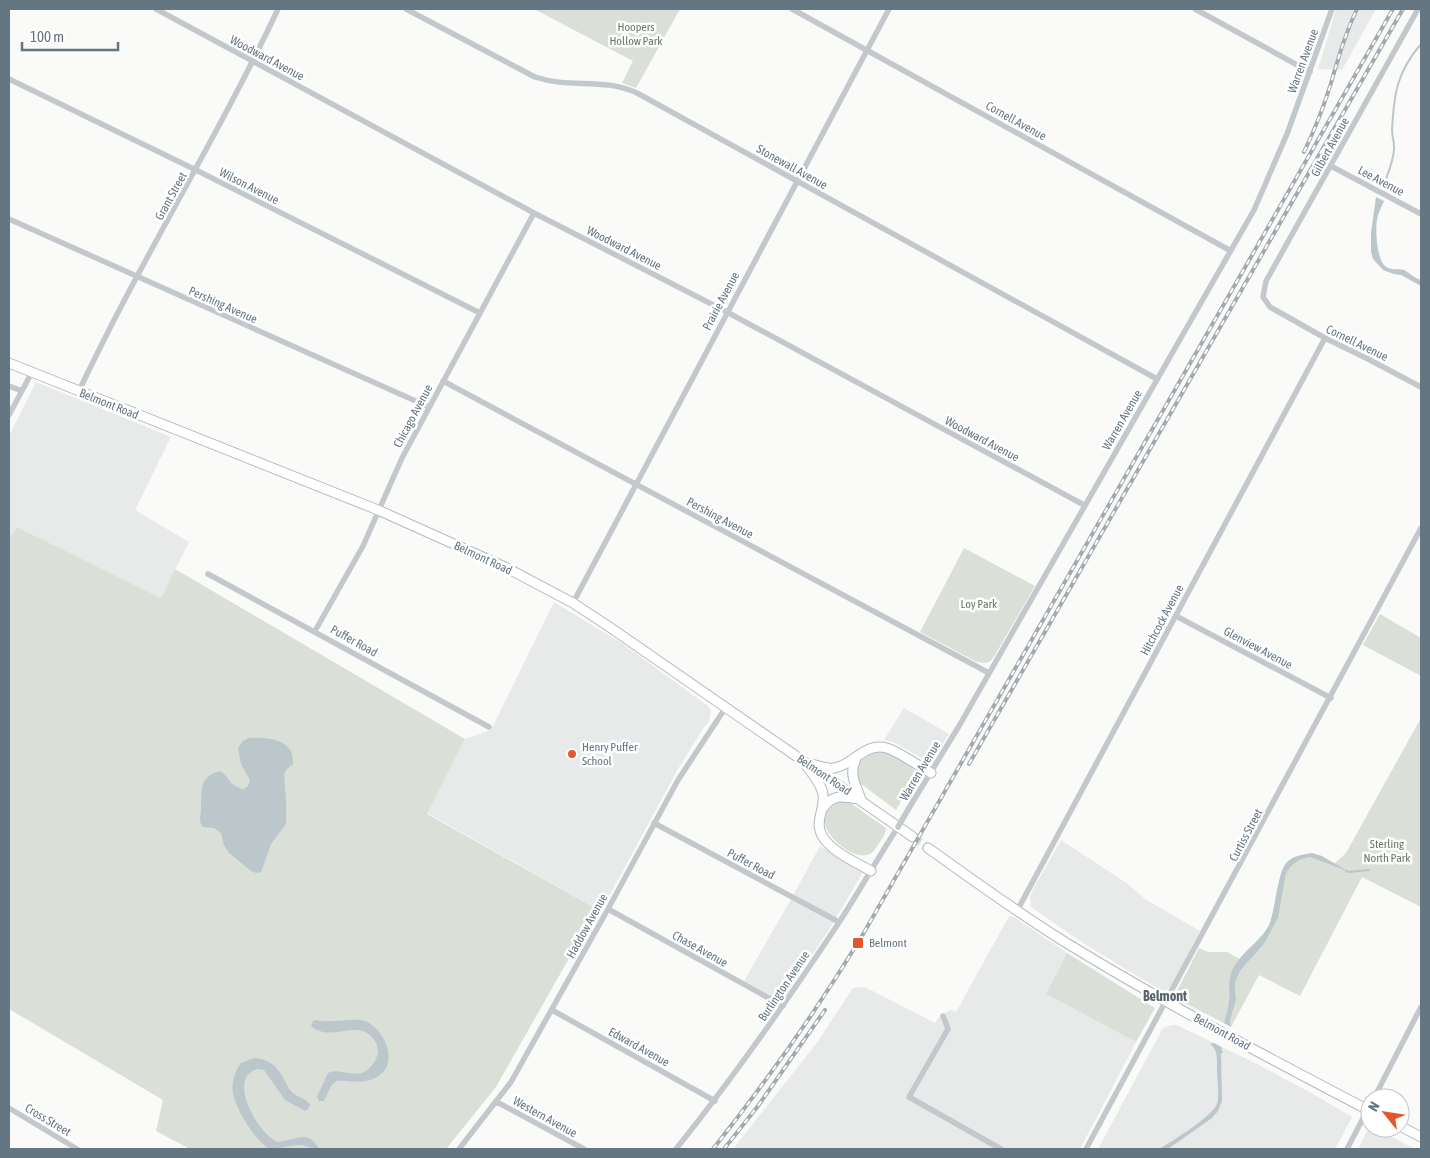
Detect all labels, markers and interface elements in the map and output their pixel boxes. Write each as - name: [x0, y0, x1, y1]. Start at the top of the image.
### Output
- scale bar: [22, 20, 119, 52]
- park label: Hoopers Hollow Park: [609, 20, 663, 48]
- street label: Warren Avenue: [1285, 27, 1321, 95]
- text: 100 m: [30, 28, 64, 45]
- street label: Woodward Avenue: [227, 33, 307, 83]
- street label: Cornell Avenue: [983, 99, 1049, 143]
- street label: Gilbert Avenue: [1308, 115, 1352, 179]
- street label: Stonewall Avenue: [754, 142, 830, 192]
- street label: Lee Avenue: [1355, 163, 1407, 199]
- street label: Wilson Avenue: [217, 165, 281, 207]
- street label: Grant Street: [152, 169, 190, 222]
- street label: Woodward Avenue: [584, 223, 664, 273]
- street label: Prairie Avenue: [700, 269, 742, 333]
- street label: Pershing Avenue: [187, 284, 259, 326]
- street label: Cornell Avenue: [1324, 322, 1390, 364]
- street label: Chicago Avenue: [391, 382, 435, 450]
- street label: Belmont Road: [77, 386, 141, 422]
- street label: Warren Avenue: [1099, 387, 1145, 453]
- street label: Woodward Avenue: [942, 414, 1022, 464]
- street label: Pershing Avenue: [684, 495, 756, 541]
- street label: Belmont Road: [452, 538, 514, 578]
- street label: Hitchcock Avenue: [1138, 582, 1186, 658]
- park label: Loy Park: [961, 597, 998, 611]
- street label: Puffer Road: [328, 622, 380, 660]
- street label: Glenview Avenue: [1221, 624, 1295, 672]
- street label: Warren Avenue: [897, 739, 943, 803]
- place label: Henry Puffer School: [582, 740, 638, 768]
- marker: Henry Puffer School: [566, 748, 578, 760]
- street label: Belmont Road: [794, 752, 854, 798]
- street label: Curtiss Street: [1226, 806, 1266, 864]
- park label: Sterling North Park: [1363, 837, 1411, 865]
- street label: Puffer Road: [725, 846, 777, 882]
- street label: Haddow Avenue: [564, 891, 610, 961]
- street label: Chase Avenue: [670, 928, 730, 970]
- marker: Belmont: [851, 936, 865, 950]
- place label: Belmont: [869, 936, 907, 950]
- street label: Burlington Avenue: [755, 948, 813, 1024]
- district label: Belmont: [1143, 988, 1187, 1004]
- street label: Belmont Road: [1191, 1011, 1253, 1053]
- street label: Edward Avenue: [606, 1025, 672, 1069]
- north arrow: [1360, 1088, 1410, 1138]
- street label: Western Avenue: [511, 1094, 579, 1140]
- text: N: [1365, 1099, 1383, 1114]
- street label: Cross Street: [23, 1101, 74, 1139]

